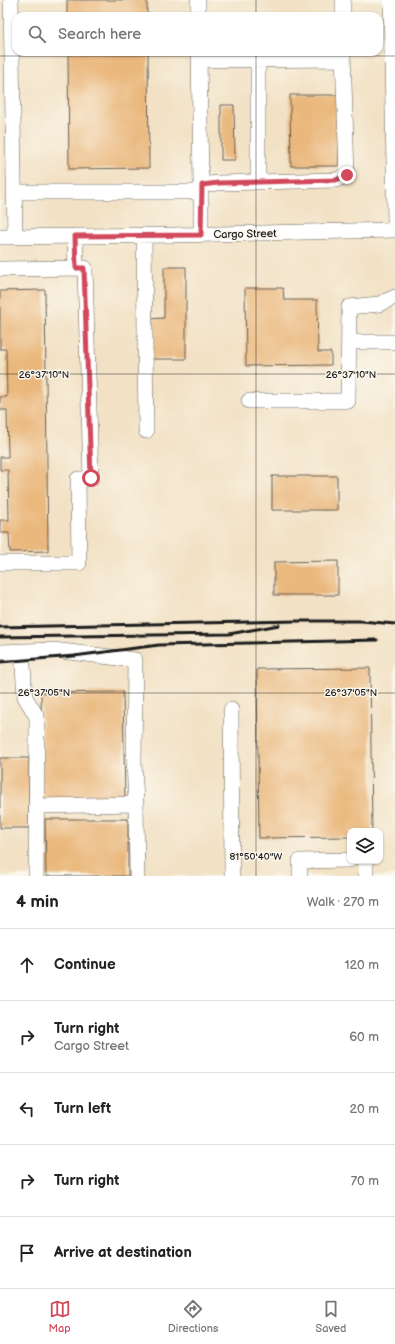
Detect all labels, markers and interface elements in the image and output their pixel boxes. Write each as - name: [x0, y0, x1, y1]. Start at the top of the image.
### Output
- search box: [12, 12, 383, 56]
- icon: search: [26, 23, 48, 45]
- text: Search here: [58, 25, 141, 44]
- route end: [338, 166, 356, 184]
- street label: Cargo Street: [213, 227, 277, 241]
- text: 26°37'10"N: [19, 369, 69, 381]
- text: 26°37'10"N: [326, 369, 376, 381]
- route start: [82, 469, 100, 487]
- text: 26°37'05"N: [18, 687, 70, 699]
- text: 26°37'05"N: [325, 687, 377, 699]
- map controls: [347, 828, 383, 864]
- button: layers: [347, 828, 383, 864]
- text: 81°50'40"W: [230, 851, 282, 863]
- text: 4 min: [16, 892, 59, 912]
- text: Walk · 270 m: [307, 894, 379, 910]
- icon: ahead: [16, 954, 38, 976]
- text: Continue: [54, 955, 116, 974]
- text: 120 m: [344, 957, 379, 973]
- text: Turn right: [54, 1019, 119, 1038]
- icon: right: [16, 1026, 38, 1048]
- text: 60 m: [349, 1029, 379, 1045]
- text: Cargo Street: [54, 1038, 129, 1054]
- icon: left: [16, 1098, 38, 1120]
- text: Turn left: [54, 1099, 111, 1118]
- text: 20 m: [349, 1101, 379, 1117]
- icon: right: [16, 1170, 38, 1192]
- text: Turn right: [54, 1171, 119, 1190]
- text: 70 m: [351, 1173, 379, 1189]
- icon: arrive: [16, 1242, 38, 1264]
- text: Arrive at destination: [54, 1243, 192, 1262]
- tab: Map: [49, 1298, 71, 1335]
- tab: Directions: [168, 1298, 218, 1335]
- tab: Saved: [316, 1298, 346, 1335]

